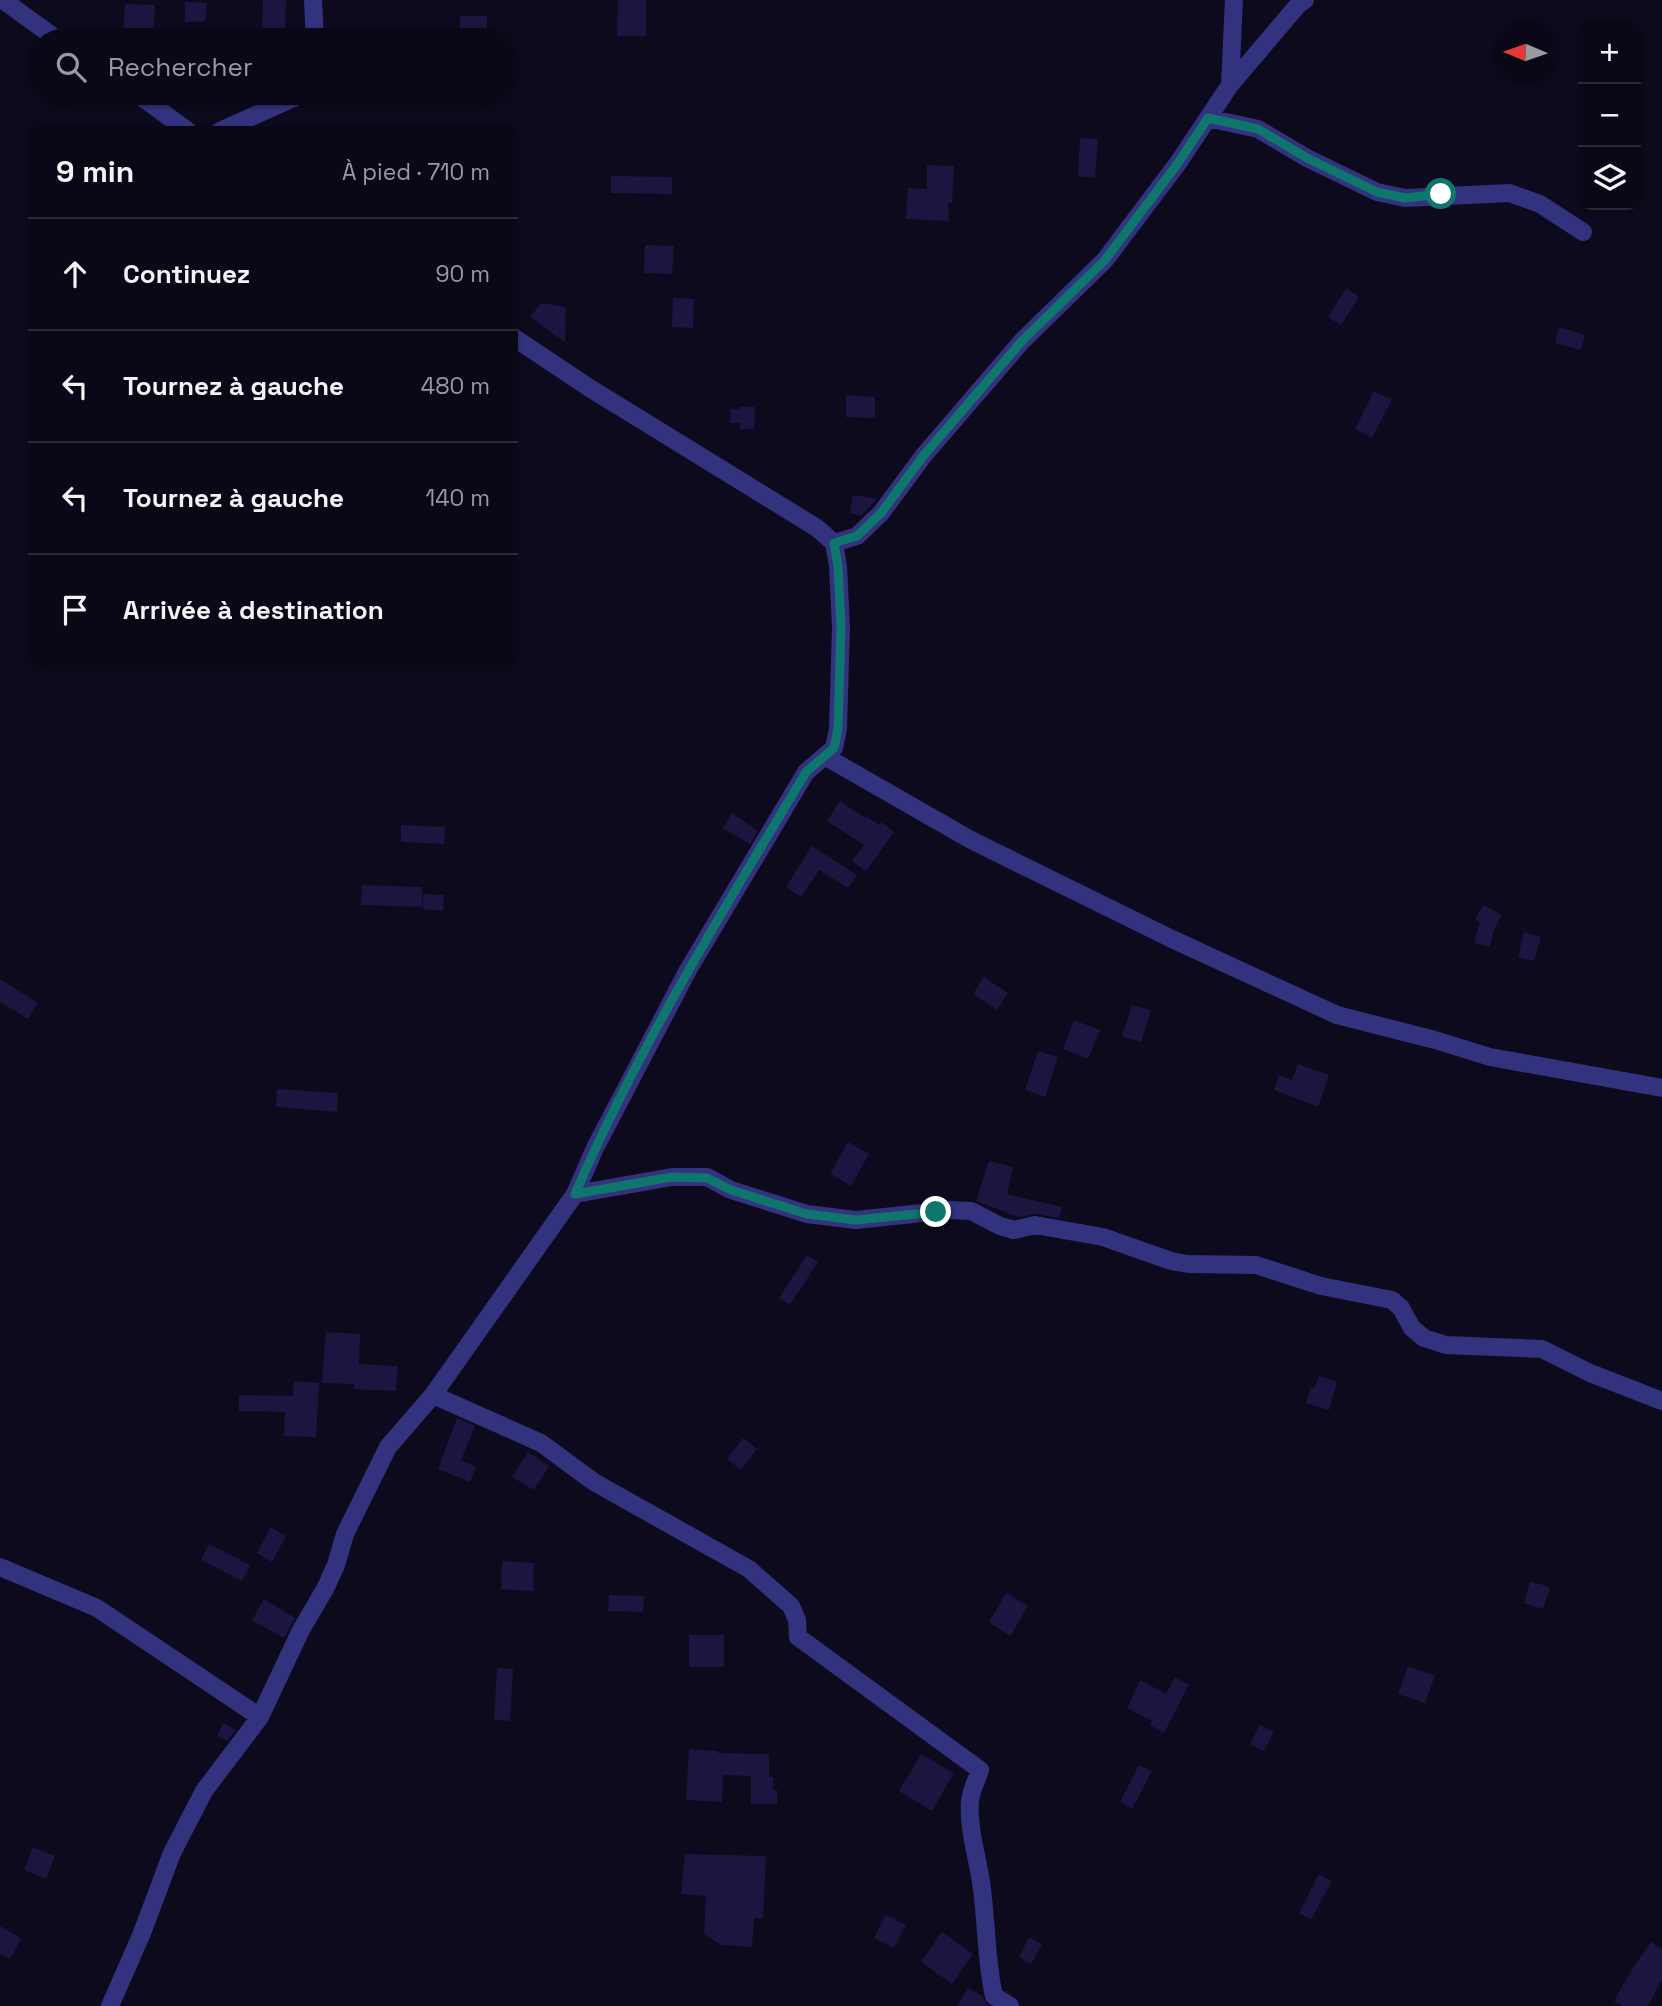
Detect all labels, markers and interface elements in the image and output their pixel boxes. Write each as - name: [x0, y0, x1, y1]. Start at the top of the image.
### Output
- north arrow: [1494, 21, 1557, 84]
- map controls: [1578, 21, 1641, 210]
- button: +: [1578, 21, 1641, 84]
- search box: [28, 28, 518, 105]
- icon: search: [52, 48, 90, 86]
- text: Rechercher: [108, 50, 253, 84]
- button: −: [1578, 84, 1641, 147]
- button: layers: [1578, 147, 1641, 210]
- text: 9 min: [56, 152, 134, 191]
- text: À pied · 710 m: [342, 157, 490, 187]
- route start: [1425, 178, 1456, 209]
- icon: ahead: [56, 255, 94, 293]
- text: Continuez: [123, 257, 250, 291]
- text: 90 m: [435, 259, 490, 289]
- icon: left: [56, 367, 94, 405]
- text: Tournez à gauche: [123, 369, 344, 403]
- text: 480 m: [421, 371, 490, 401]
- icon: left: [56, 479, 94, 517]
- text: Tournez à gauche: [123, 481, 344, 515]
- text: 140 m: [426, 483, 490, 513]
- icon: arrive: [56, 591, 94, 629]
- text: Arrivée à destination: [123, 593, 384, 627]
- route end: [920, 1196, 951, 1227]

